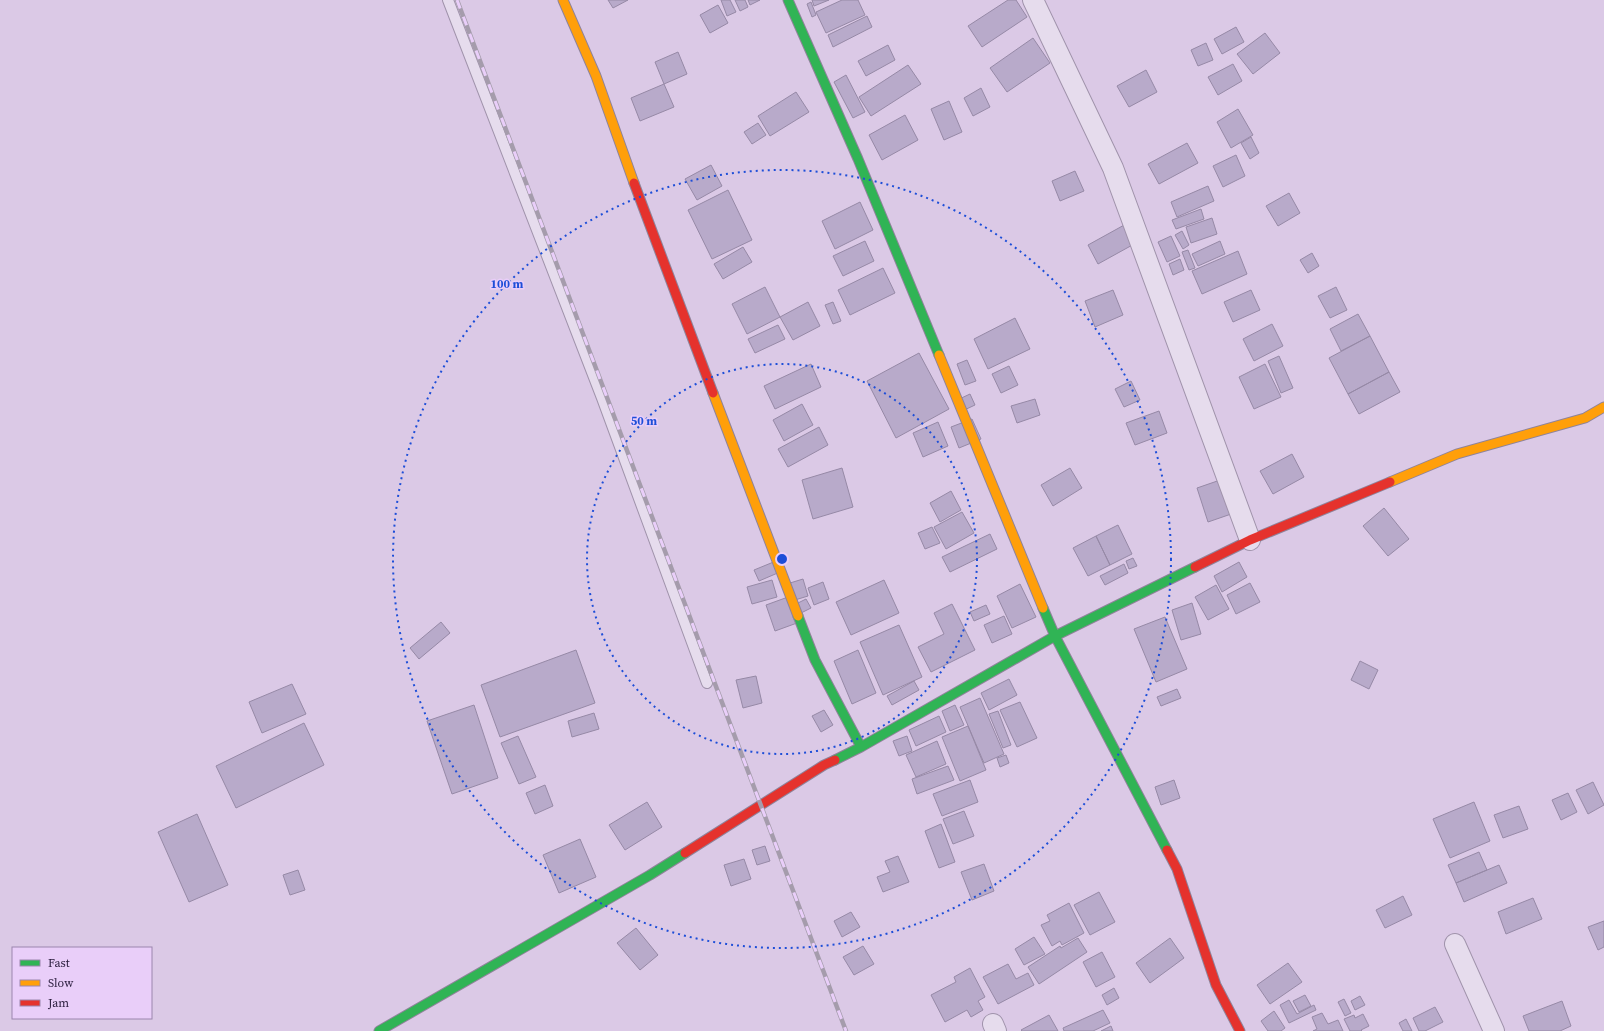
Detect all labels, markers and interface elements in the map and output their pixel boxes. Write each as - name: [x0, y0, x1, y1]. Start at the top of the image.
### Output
- text: 100 m: [491, 276, 524, 292]
- text: 50 m: [631, 413, 657, 429]
- centre of rings: [775, 552, 789, 566]
- legend: [12, 947, 152, 1019]
- text: Fast: [48, 955, 70, 971]
- text: Slow: [48, 975, 74, 991]
- text: Jam: [47, 995, 69, 1011]

